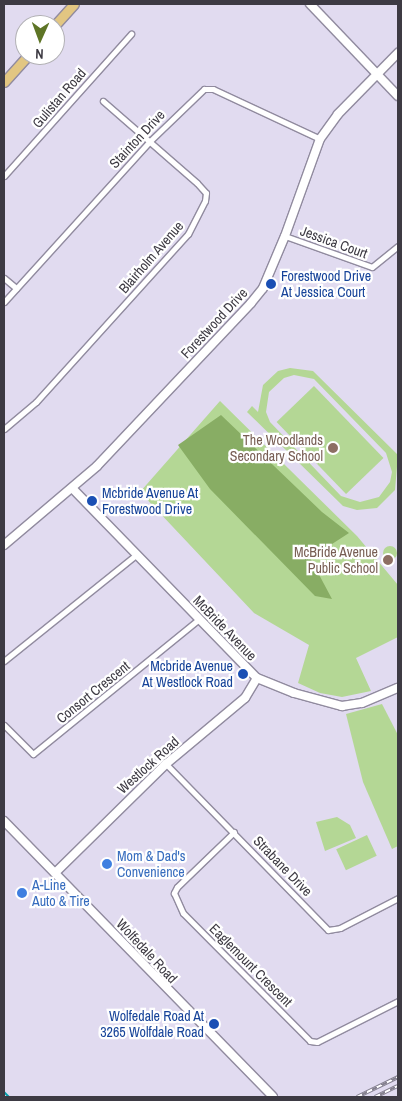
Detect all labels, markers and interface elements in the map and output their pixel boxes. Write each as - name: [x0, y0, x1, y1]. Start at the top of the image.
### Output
- north arrow: [15, 15, 65, 65]
- text: N: [35, 45, 44, 63]
- street label: Gulistan Road: [29, 65, 89, 131]
- street label: Stainton Drive: [106, 106, 168, 172]
- street label: Blairholm Avenue: [115, 217, 187, 297]
- street label: Jessica Court: [298, 222, 370, 262]
- place label: Forestwood Drive At Jessica Court: [281, 268, 371, 300]
- marker: Forestwood Drive At Jessica Court: [265, 278, 277, 290]
- street label: Forestwood Drive: [177, 284, 251, 362]
- place label: The Woodlands Secondary School: [230, 432, 323, 464]
- marker: The Woodlands Secondary School: [327, 442, 339, 454]
- place label: Mcbride Avenue At Forestwood Drive: [102, 485, 199, 518]
- marker: Mcbride Avenue At Forestwood Drive: [86, 495, 98, 507]
- place label: McBride Avenue Public School: [293, 544, 378, 576]
- marker: McBride Avenue Public School: [382, 554, 394, 566]
- street label: McBride Avenue: [190, 592, 260, 664]
- street label: Consort Crescent: [53, 657, 133, 727]
- place label: Mcbride Avenue At Westlock Road: [142, 658, 233, 690]
- marker: Mcbride Avenue At Westlock Road: [237, 668, 249, 680]
- street label: Westlock Road: [114, 733, 182, 797]
- street label: Strabane Drive: [250, 832, 316, 900]
- place label: Mom & Dad's Convenience: [117, 848, 186, 880]
- marker: Mom & Dad's Convenience: [101, 858, 113, 870]
- place label: A-Line Auto & Tire: [32, 877, 90, 910]
- marker: A-Line Auto & Tire: [16, 887, 28, 899]
- street label: Wolfedale Road: [113, 915, 181, 987]
- street label: Eaglemount Crescent: [206, 920, 296, 1010]
- place label: Wolfedale Road At 3265 Wolfdale Road: [100, 1008, 204, 1040]
- marker: Wolfedale Road At 3265 Wolfdale Road: [208, 1018, 220, 1030]

